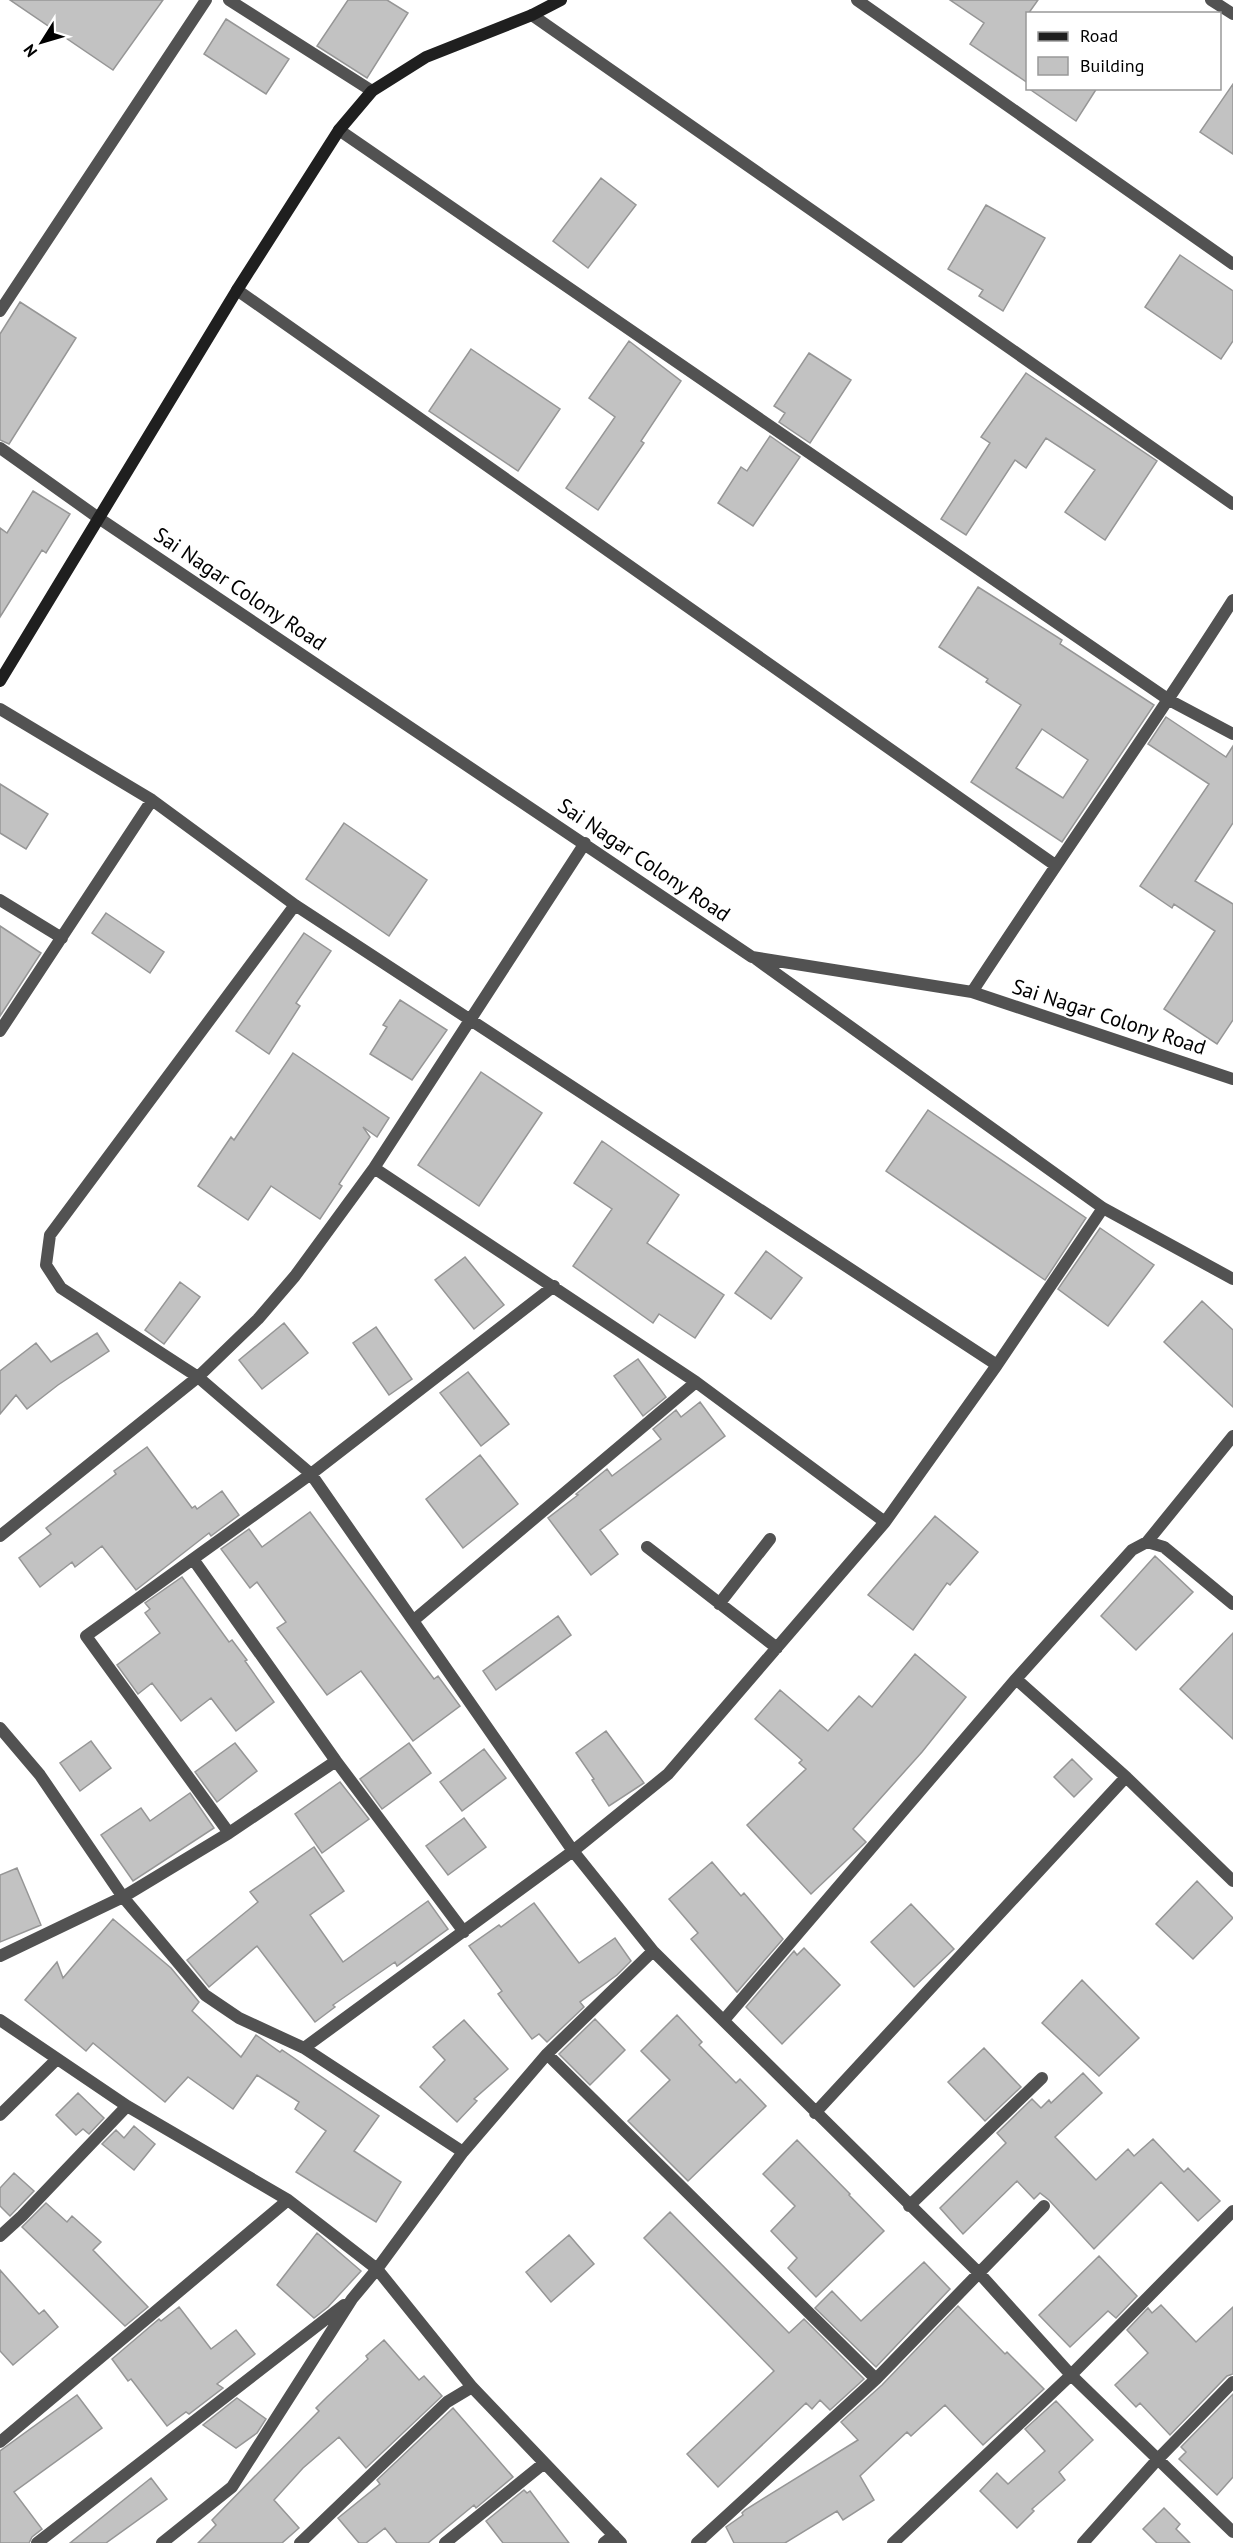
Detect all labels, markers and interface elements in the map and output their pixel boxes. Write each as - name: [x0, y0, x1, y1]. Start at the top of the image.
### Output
- north arrow: [12, 12, 72, 72]
- legend: [1026, 12, 1221, 90]
- text: Road: [1080, 24, 1118, 47]
- text: N: [19, 41, 41, 61]
- text: Building: [1080, 54, 1144, 77]
- street label: Sai Nagar Colony Road: [149, 521, 332, 656]
- street label: Sai Nagar Colony Road: [553, 792, 736, 927]
- street label: Sai Nagar Colony Road: [1009, 972, 1210, 1061]

